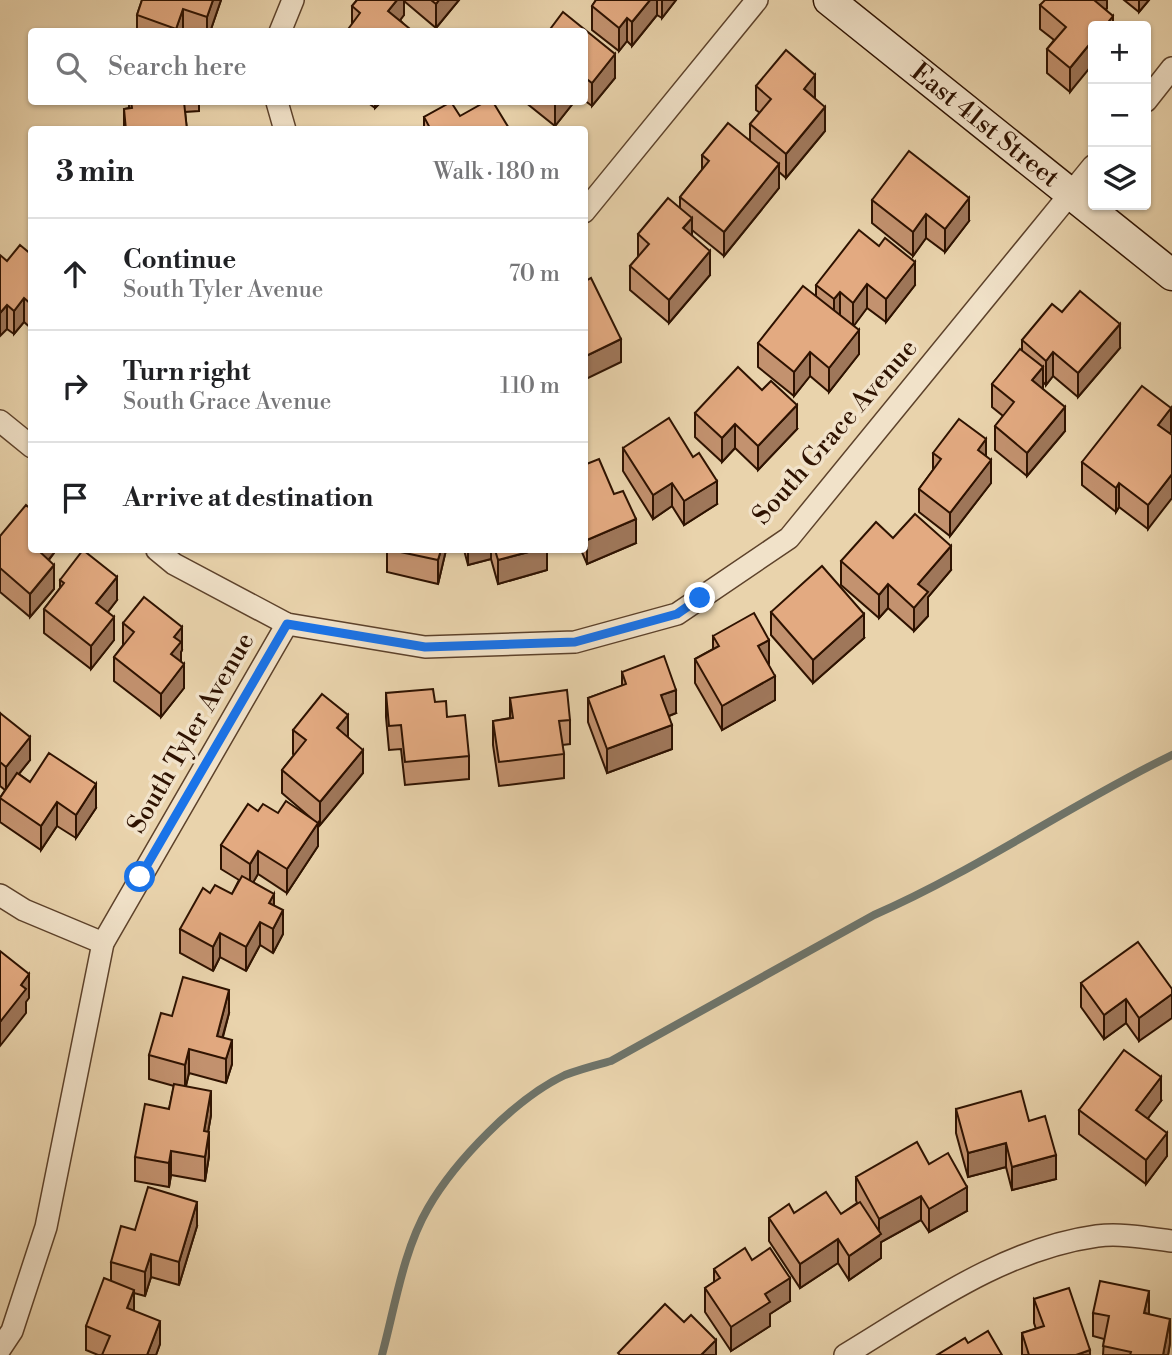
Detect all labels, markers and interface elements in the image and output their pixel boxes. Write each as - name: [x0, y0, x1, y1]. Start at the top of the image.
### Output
- map controls: [1088, 21, 1151, 210]
- button: +: [1088, 21, 1151, 84]
- search box: [28, 28, 588, 105]
- icon: search: [52, 48, 90, 86]
- text: Search here: [108, 51, 247, 83]
- street label: East 41st Street: [904, 56, 1066, 194]
- button: −: [1088, 84, 1151, 147]
- button: layers: [1088, 147, 1151, 210]
- text: 3 min: [56, 153, 134, 191]
- text: Walk · 180 m: [433, 158, 560, 186]
- text: Continue: [123, 244, 236, 276]
- icon: ahead: [56, 255, 94, 293]
- text: 70 m: [509, 260, 560, 288]
- text: South Tyler Avenue: [123, 276, 323, 304]
- street label: South Grace Avenue: [746, 333, 924, 531]
- text: Turn right: [123, 356, 251, 388]
- icon: right: [56, 367, 94, 405]
- text: 110 m: [500, 372, 560, 400]
- text: South Grace Avenue: [123, 388, 331, 416]
- icon: arrive: [56, 479, 94, 517]
- text: Arrive at destination: [123, 482, 373, 514]
- route end: [684, 582, 715, 613]
- street label: South Tyler Avenue: [121, 627, 261, 839]
- route start: [124, 861, 155, 892]

